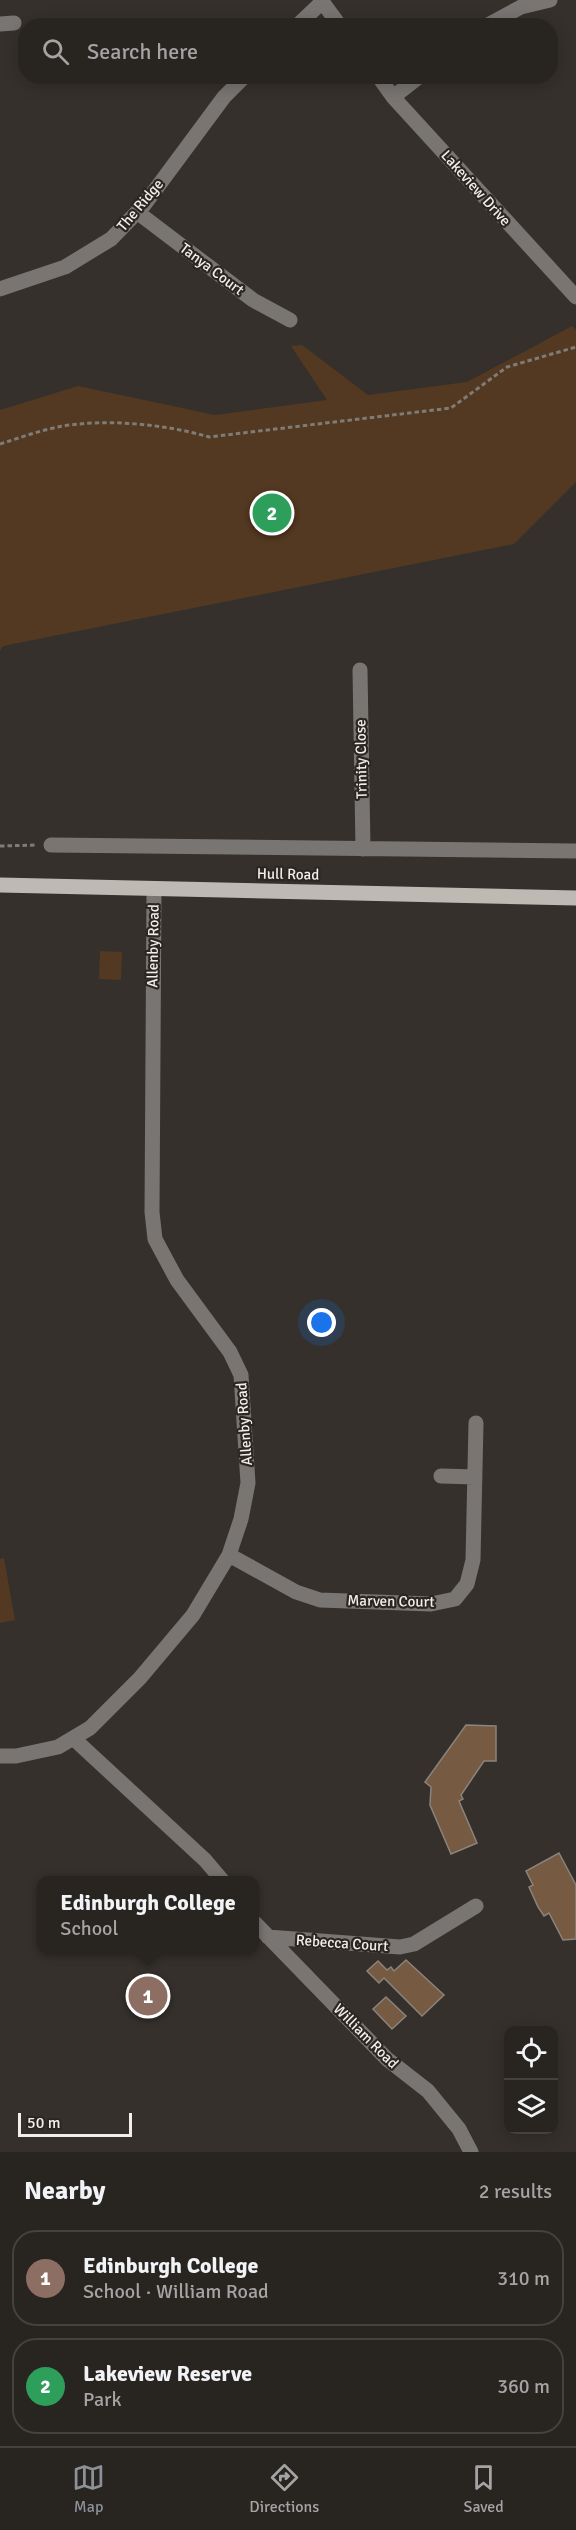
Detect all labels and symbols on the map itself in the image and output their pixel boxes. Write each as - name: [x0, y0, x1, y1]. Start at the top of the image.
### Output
- street label: Lakeview Drive: [437, 146, 515, 230]
- street label: The Ridge: [113, 175, 167, 235]
- street label: Tanya Court: [176, 239, 248, 299]
- pin: 2: [252, 490, 292, 536]
- street label: Trinity Close: [351, 719, 371, 799]
- street label: Hull Road: [257, 864, 319, 884]
- street label: Allenby Road: [143, 904, 163, 988]
- your location: [307, 1308, 336, 1337]
- street label: Allenby Road: [232, 1382, 256, 1466]
- street label: Marven Court: [347, 1591, 435, 1611]
- street label: Rebecca Court: [295, 1931, 389, 1955]
- pin: 1: [128, 1974, 168, 2018]
- street label: William Road: [330, 2000, 402, 2072]
- scale bar: [18, 2110, 132, 2138]

